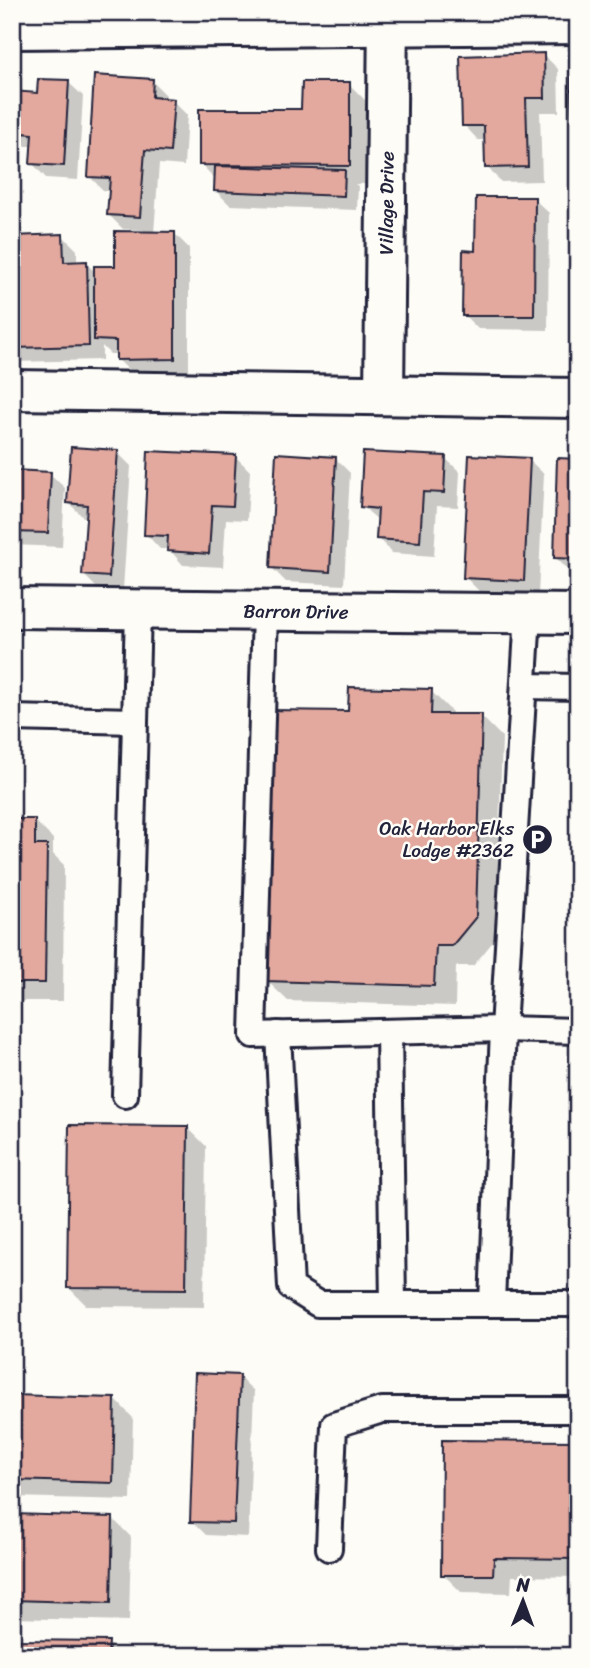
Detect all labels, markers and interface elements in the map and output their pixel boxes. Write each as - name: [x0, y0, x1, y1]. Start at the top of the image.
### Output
- street label: Village Drive: [369, 151, 403, 255]
- street label: Barron Drive: [243, 594, 349, 628]
- place label: Oak Harbor Elks Lodge #2362: [379, 812, 514, 867]
- parking icon: Oak Harbor Elks Lodge #2362: [520, 822, 554, 856]
- north arrow: [489, 1566, 558, 1636]
- text: N: [515, 1568, 531, 1601]

